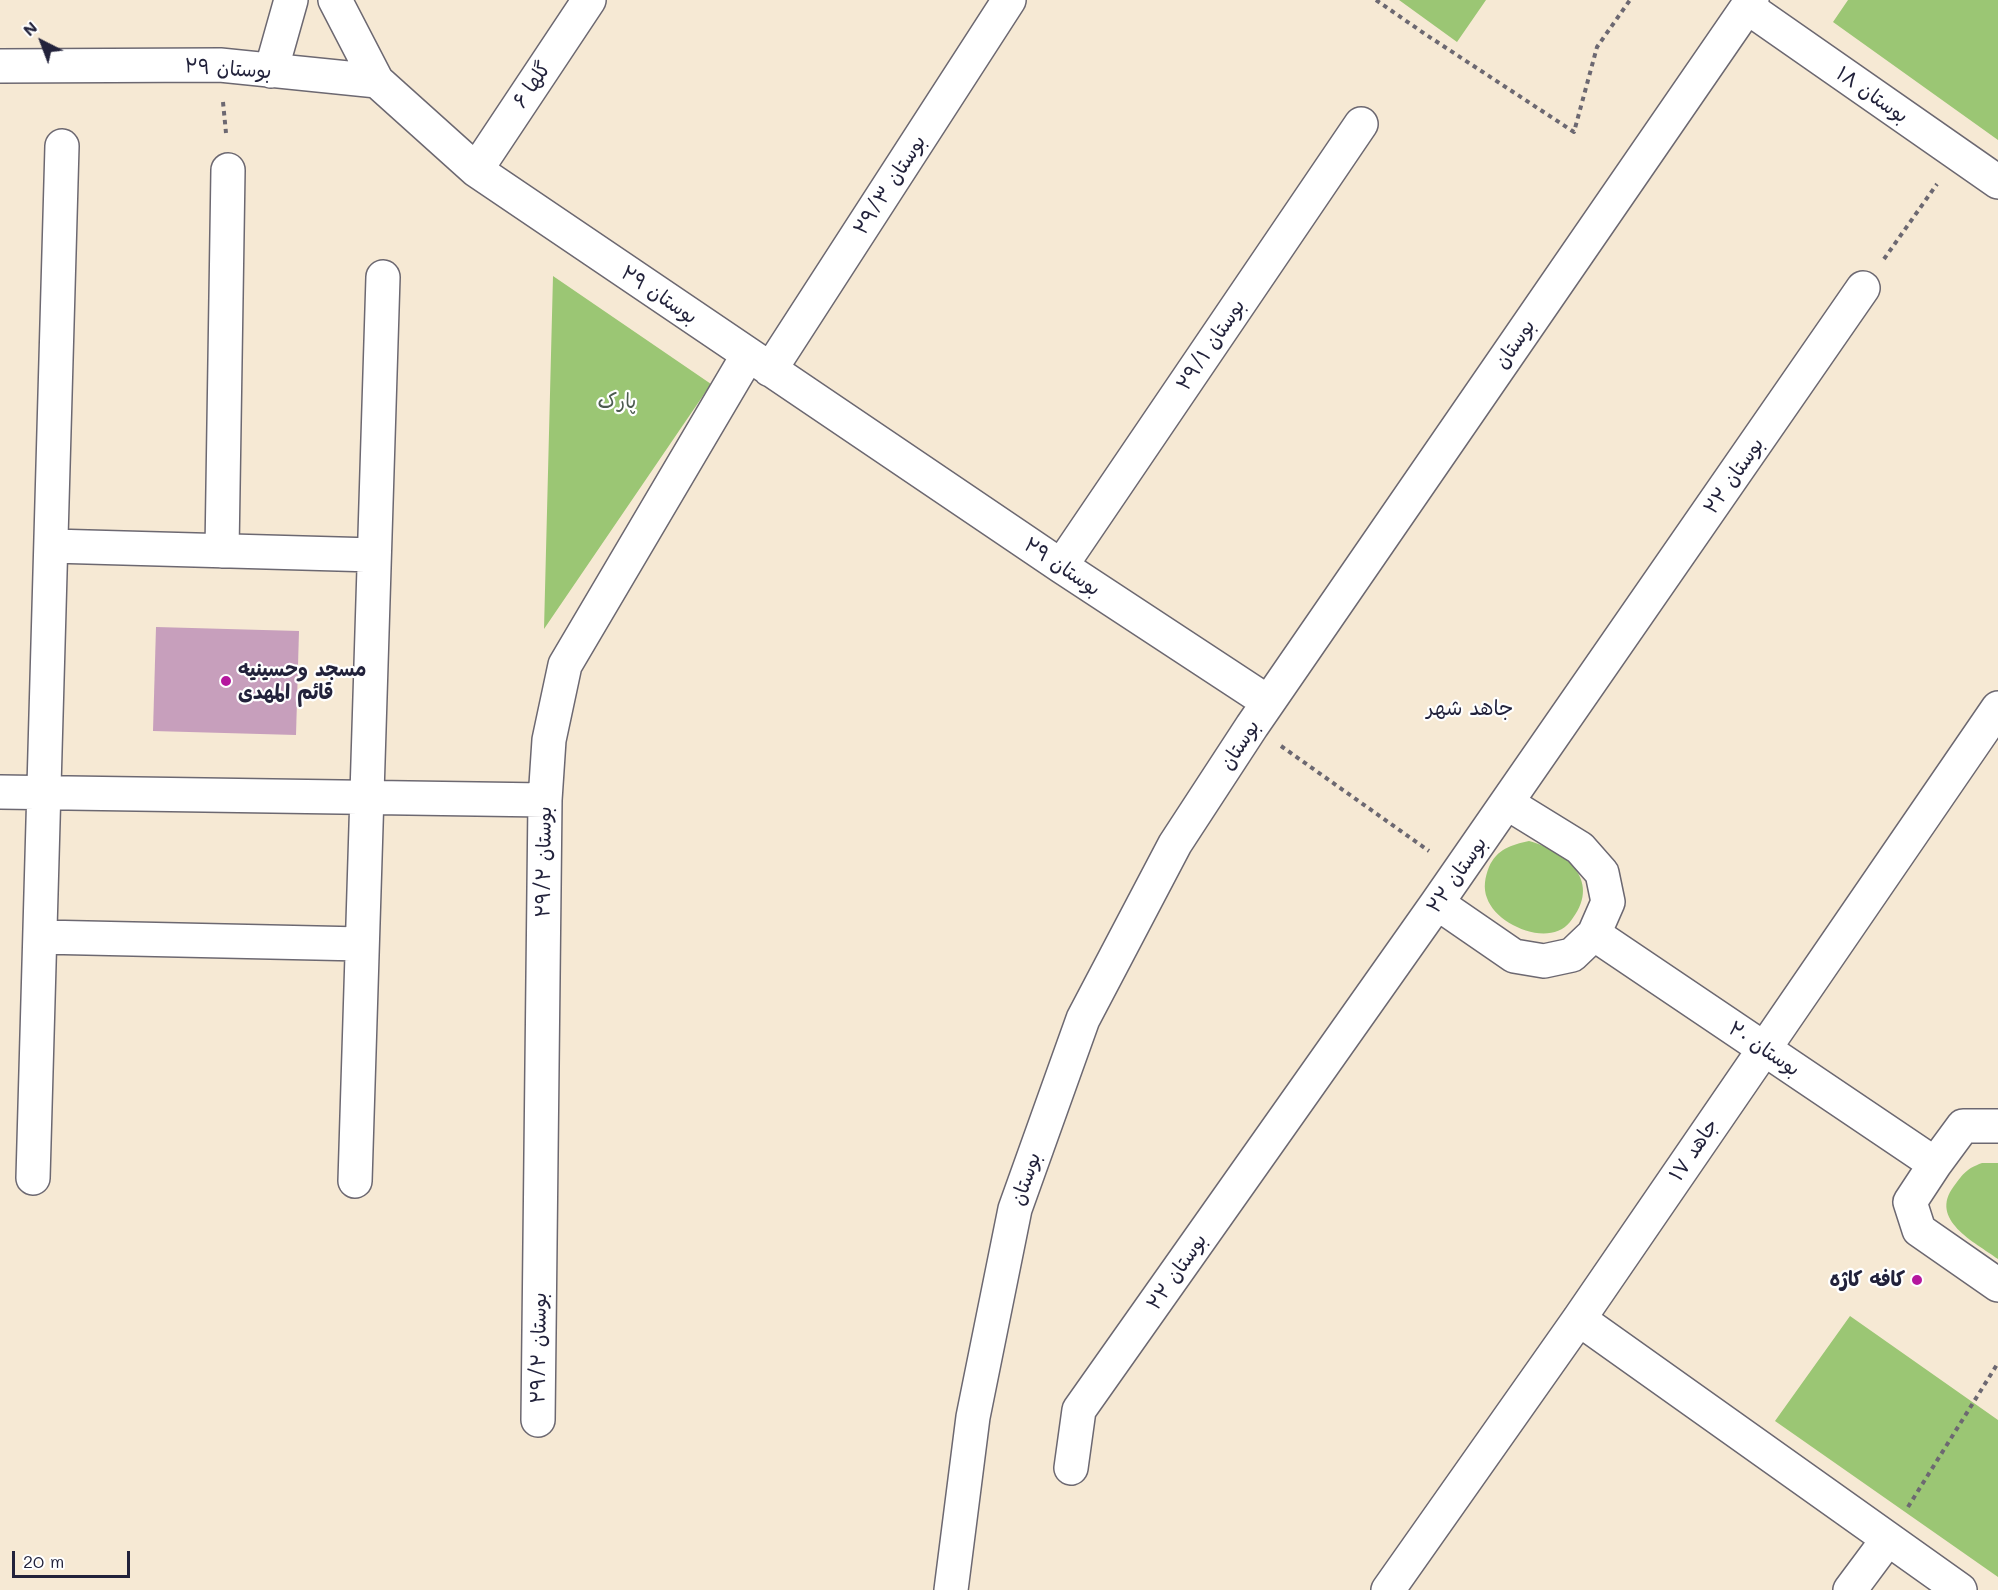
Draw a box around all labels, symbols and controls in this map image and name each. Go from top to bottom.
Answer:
north arrow [12,12,72,72]
text: N [18,16,41,40]
street label: بوستان ۲۹ [184,54,272,84]
street label: گلها ۶ [508,57,556,113]
street label: بوستان ۱۸ [1831,62,1913,128]
street label: بوستان ۲۹/۳ [849,131,931,239]
street label: بوستان ۲۹ [616,261,702,329]
street label: بوستان ۲۹/۱ [1172,295,1250,395]
street label: بوستان [1490,315,1540,373]
park label: پارک [598,390,636,414]
street label: بوستان ۲۲ [1699,433,1769,519]
street label: بوستان ۲۹ [1019,533,1105,601]
place label: مسجد وحسینیه قائم المهدی [238,658,366,705]
marker: مسجد وحسینیه قائم المهدی [219,674,233,688]
district label: جاهد شهر [1427,696,1513,722]
street label: بوستان [1215,716,1265,774]
street label: بوستان ۲۹/۲ [531,806,557,918]
street label: بوستان ۲۲ [1422,832,1492,918]
street label: بوستان ۲۰ [1724,1016,1804,1082]
street label: جاهد ۱۷ [1665,1114,1723,1186]
street label: بوستان [1006,1149,1046,1209]
street label: بوستان ۲۲ [1142,1229,1212,1315]
place label: کافه کاژه [1830,1268,1905,1292]
marker: کافه کاژه [1910,1273,1924,1287]
street label: بوستان ۲۹/۲ [526,1292,552,1404]
scale bar [15,1539,134,1577]
text: 20 m [23,1549,64,1573]

